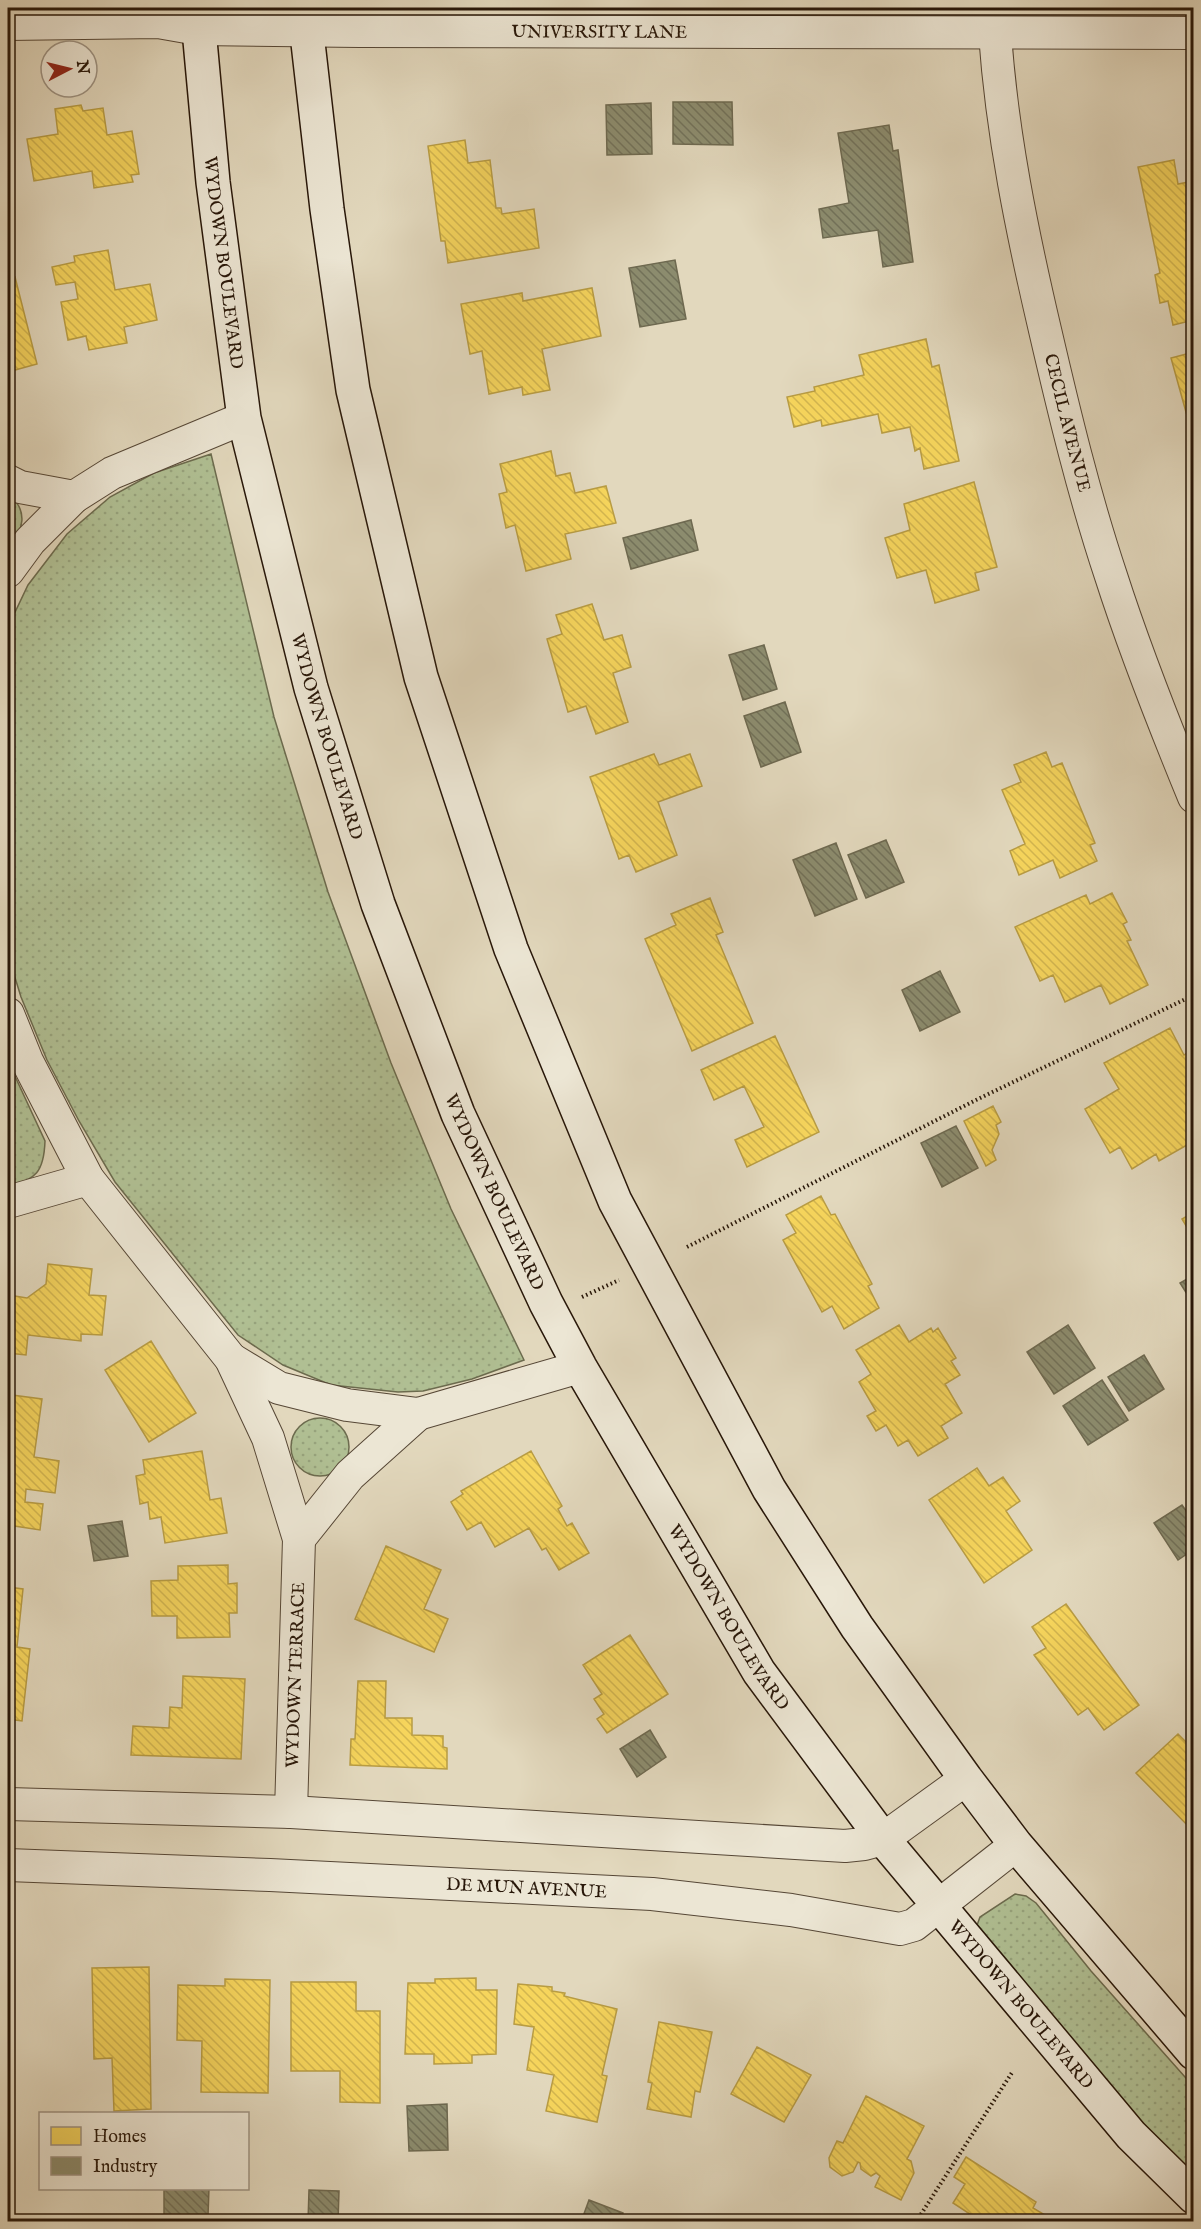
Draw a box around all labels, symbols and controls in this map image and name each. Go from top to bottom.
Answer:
street label: UNIVERSITY LANE [511,21,687,45]
north arrow [39,39,99,99]
text: N [71,58,93,76]
street label: WYDOWN BOULEVARD [198,155,247,370]
street label: CECIL AVENUE [1038,352,1095,495]
street label: WYDOWN BOULEVARD [285,631,367,843]
street label: WYDOWN BOULEVARD [438,1091,549,1295]
street label: WYDOWN BOULEVARD [662,1521,794,1716]
street label: WYDOWN TERRACE [282,1582,311,1768]
street label: DE MUN AVENUE [445,1874,607,1905]
street label: WYDOWN BOULEVARD [943,1916,1098,2095]
legend [39,2112,249,2190]
text: Homes [93,2126,146,2149]
text: Industry [93,2156,157,2179]

